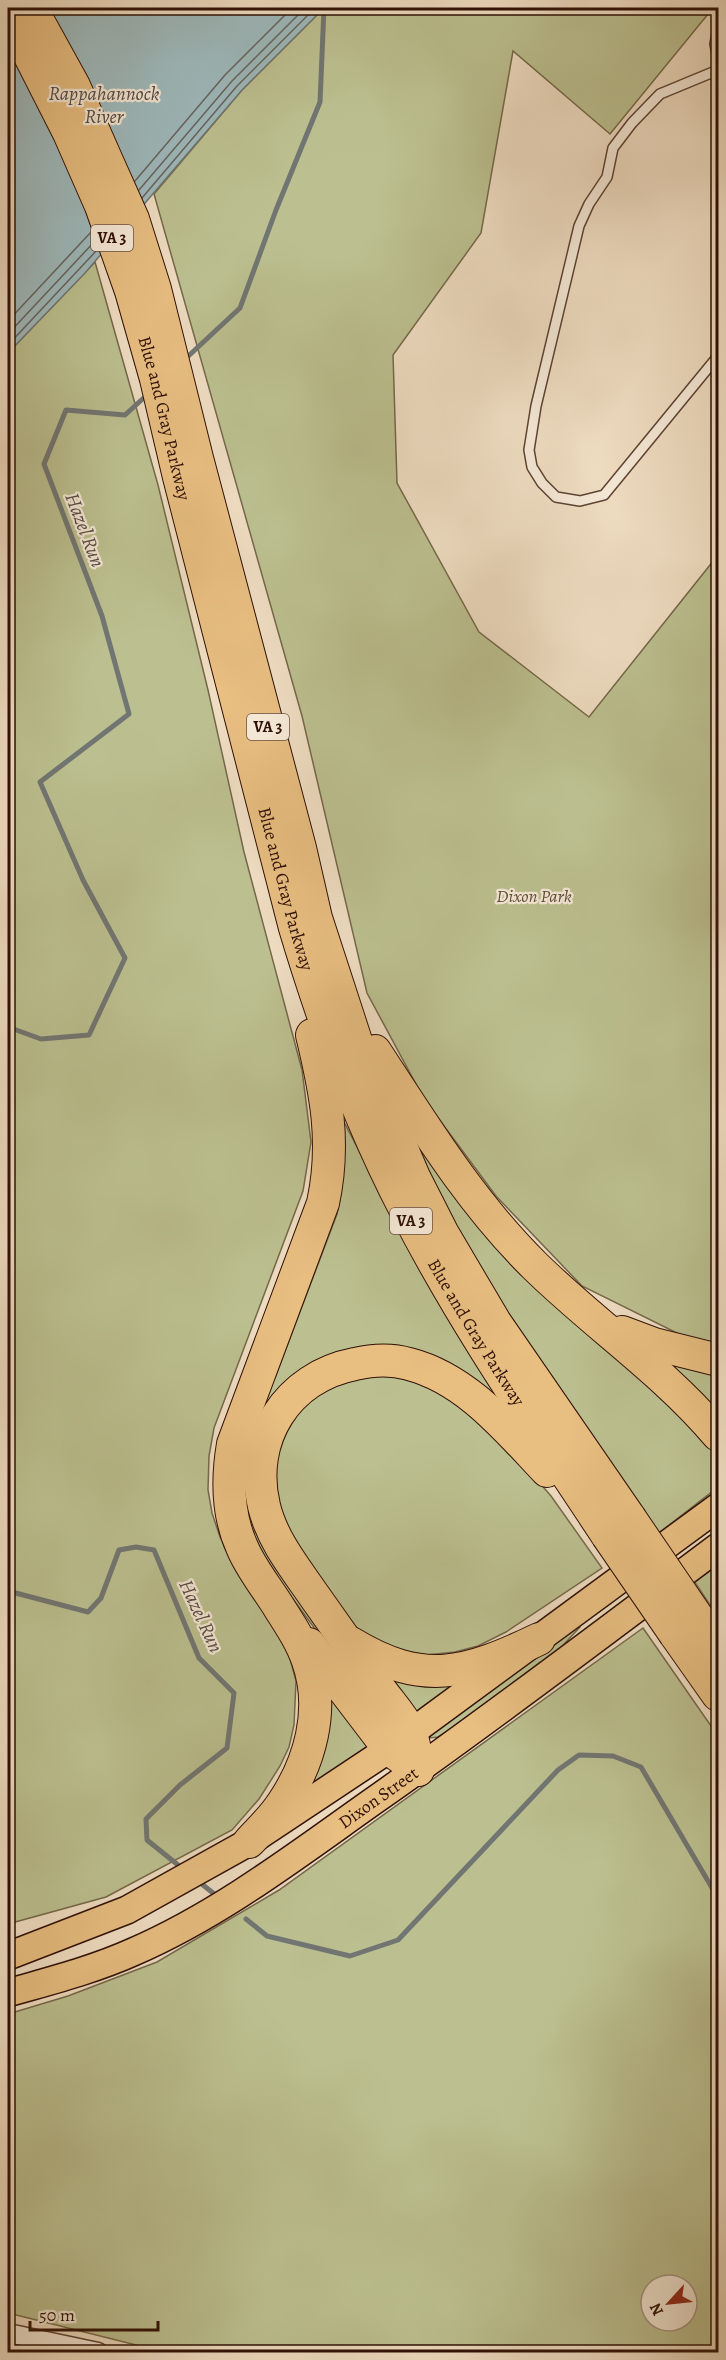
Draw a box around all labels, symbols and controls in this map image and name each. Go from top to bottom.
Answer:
water label: Rappahannock River [49,80,160,130]
road number: VA 3 [91,225,133,251]
street label: Blue and Gray Parkway [132,333,197,504]
water label: Hazel Run [58,489,112,571]
road number: VA 3 [247,714,289,740]
street label: Blue and Gray Parkway [252,804,320,974]
park label: Dixon Park [496,884,572,908]
road number: VA 3 [390,1208,432,1234]
street label: Blue and Gray Parkway [422,1255,531,1411]
water label: Hazel Run [172,1575,230,1657]
street label: Dixon Street [334,1761,423,1834]
north arrow [639,2273,699,2333]
scale bar [30,2294,158,2332]
text: N [644,2299,669,2320]
text: 50 m [39,2303,75,2327]

